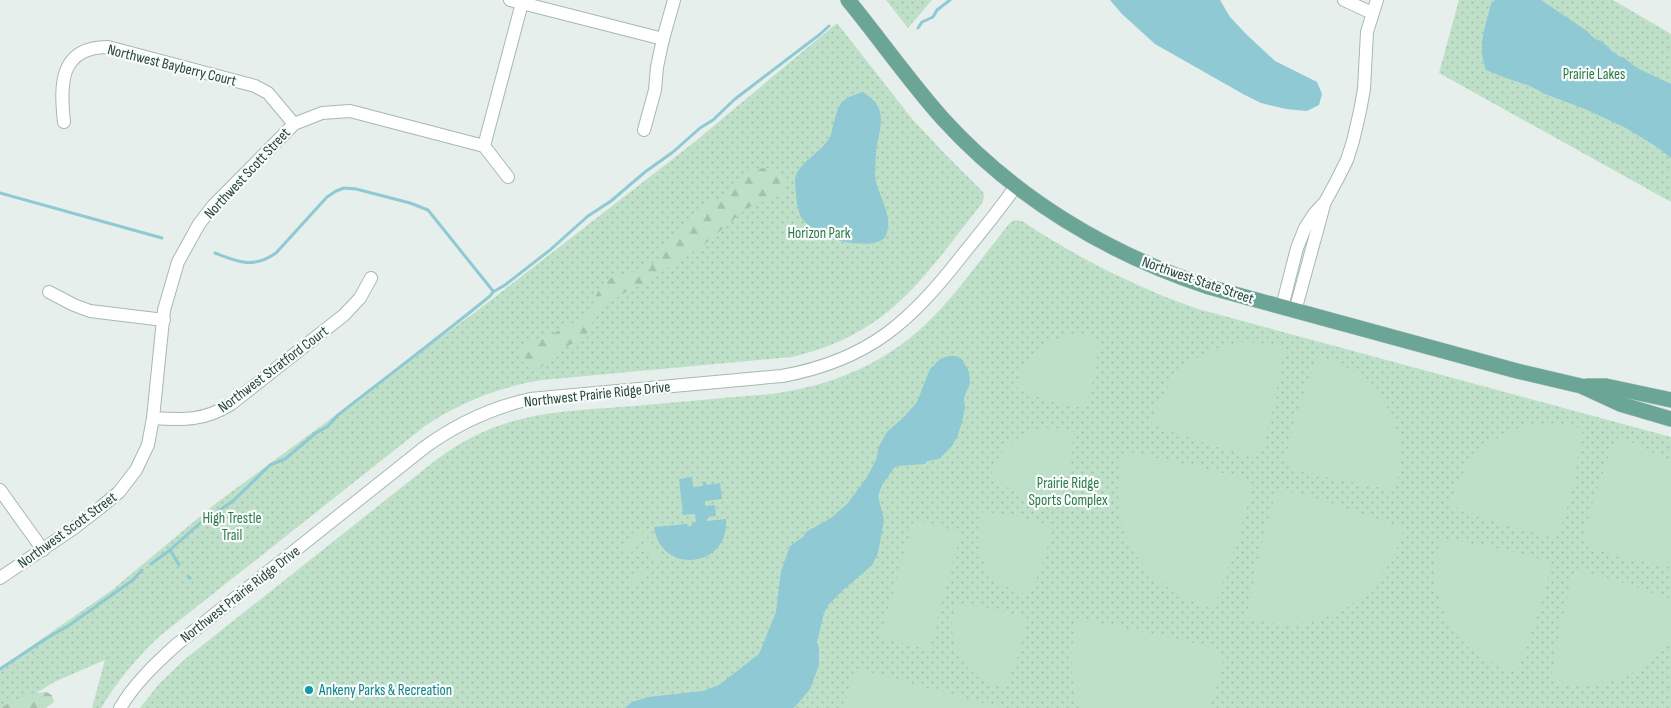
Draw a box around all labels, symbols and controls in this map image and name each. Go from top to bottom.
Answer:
street label: Northwest Bayberry Court [105,40,239,91]
park label: Prairie Lakes [1563,65,1625,84]
street label: Northwest Scott Street [200,123,295,223]
park label: Horizon Park [787,224,851,243]
street label: Northwest State Street [1139,252,1257,309]
street label: Northwest Stratford Court [214,321,333,417]
street label: Northwest Prairie Ridge Drive [523,377,671,412]
park label: Prairie Ridge Sports Complex [1028,474,1108,510]
street label: Northwest Scott Street [14,488,121,573]
park label: High Trestle Trail [202,509,262,545]
street label: Northwest Prairie Ridge Drive [177,542,304,647]
place label: Ankeny Parks & Recreation [318,681,452,700]
marker: Ankeny Parks & Recreation [303,684,315,696]

